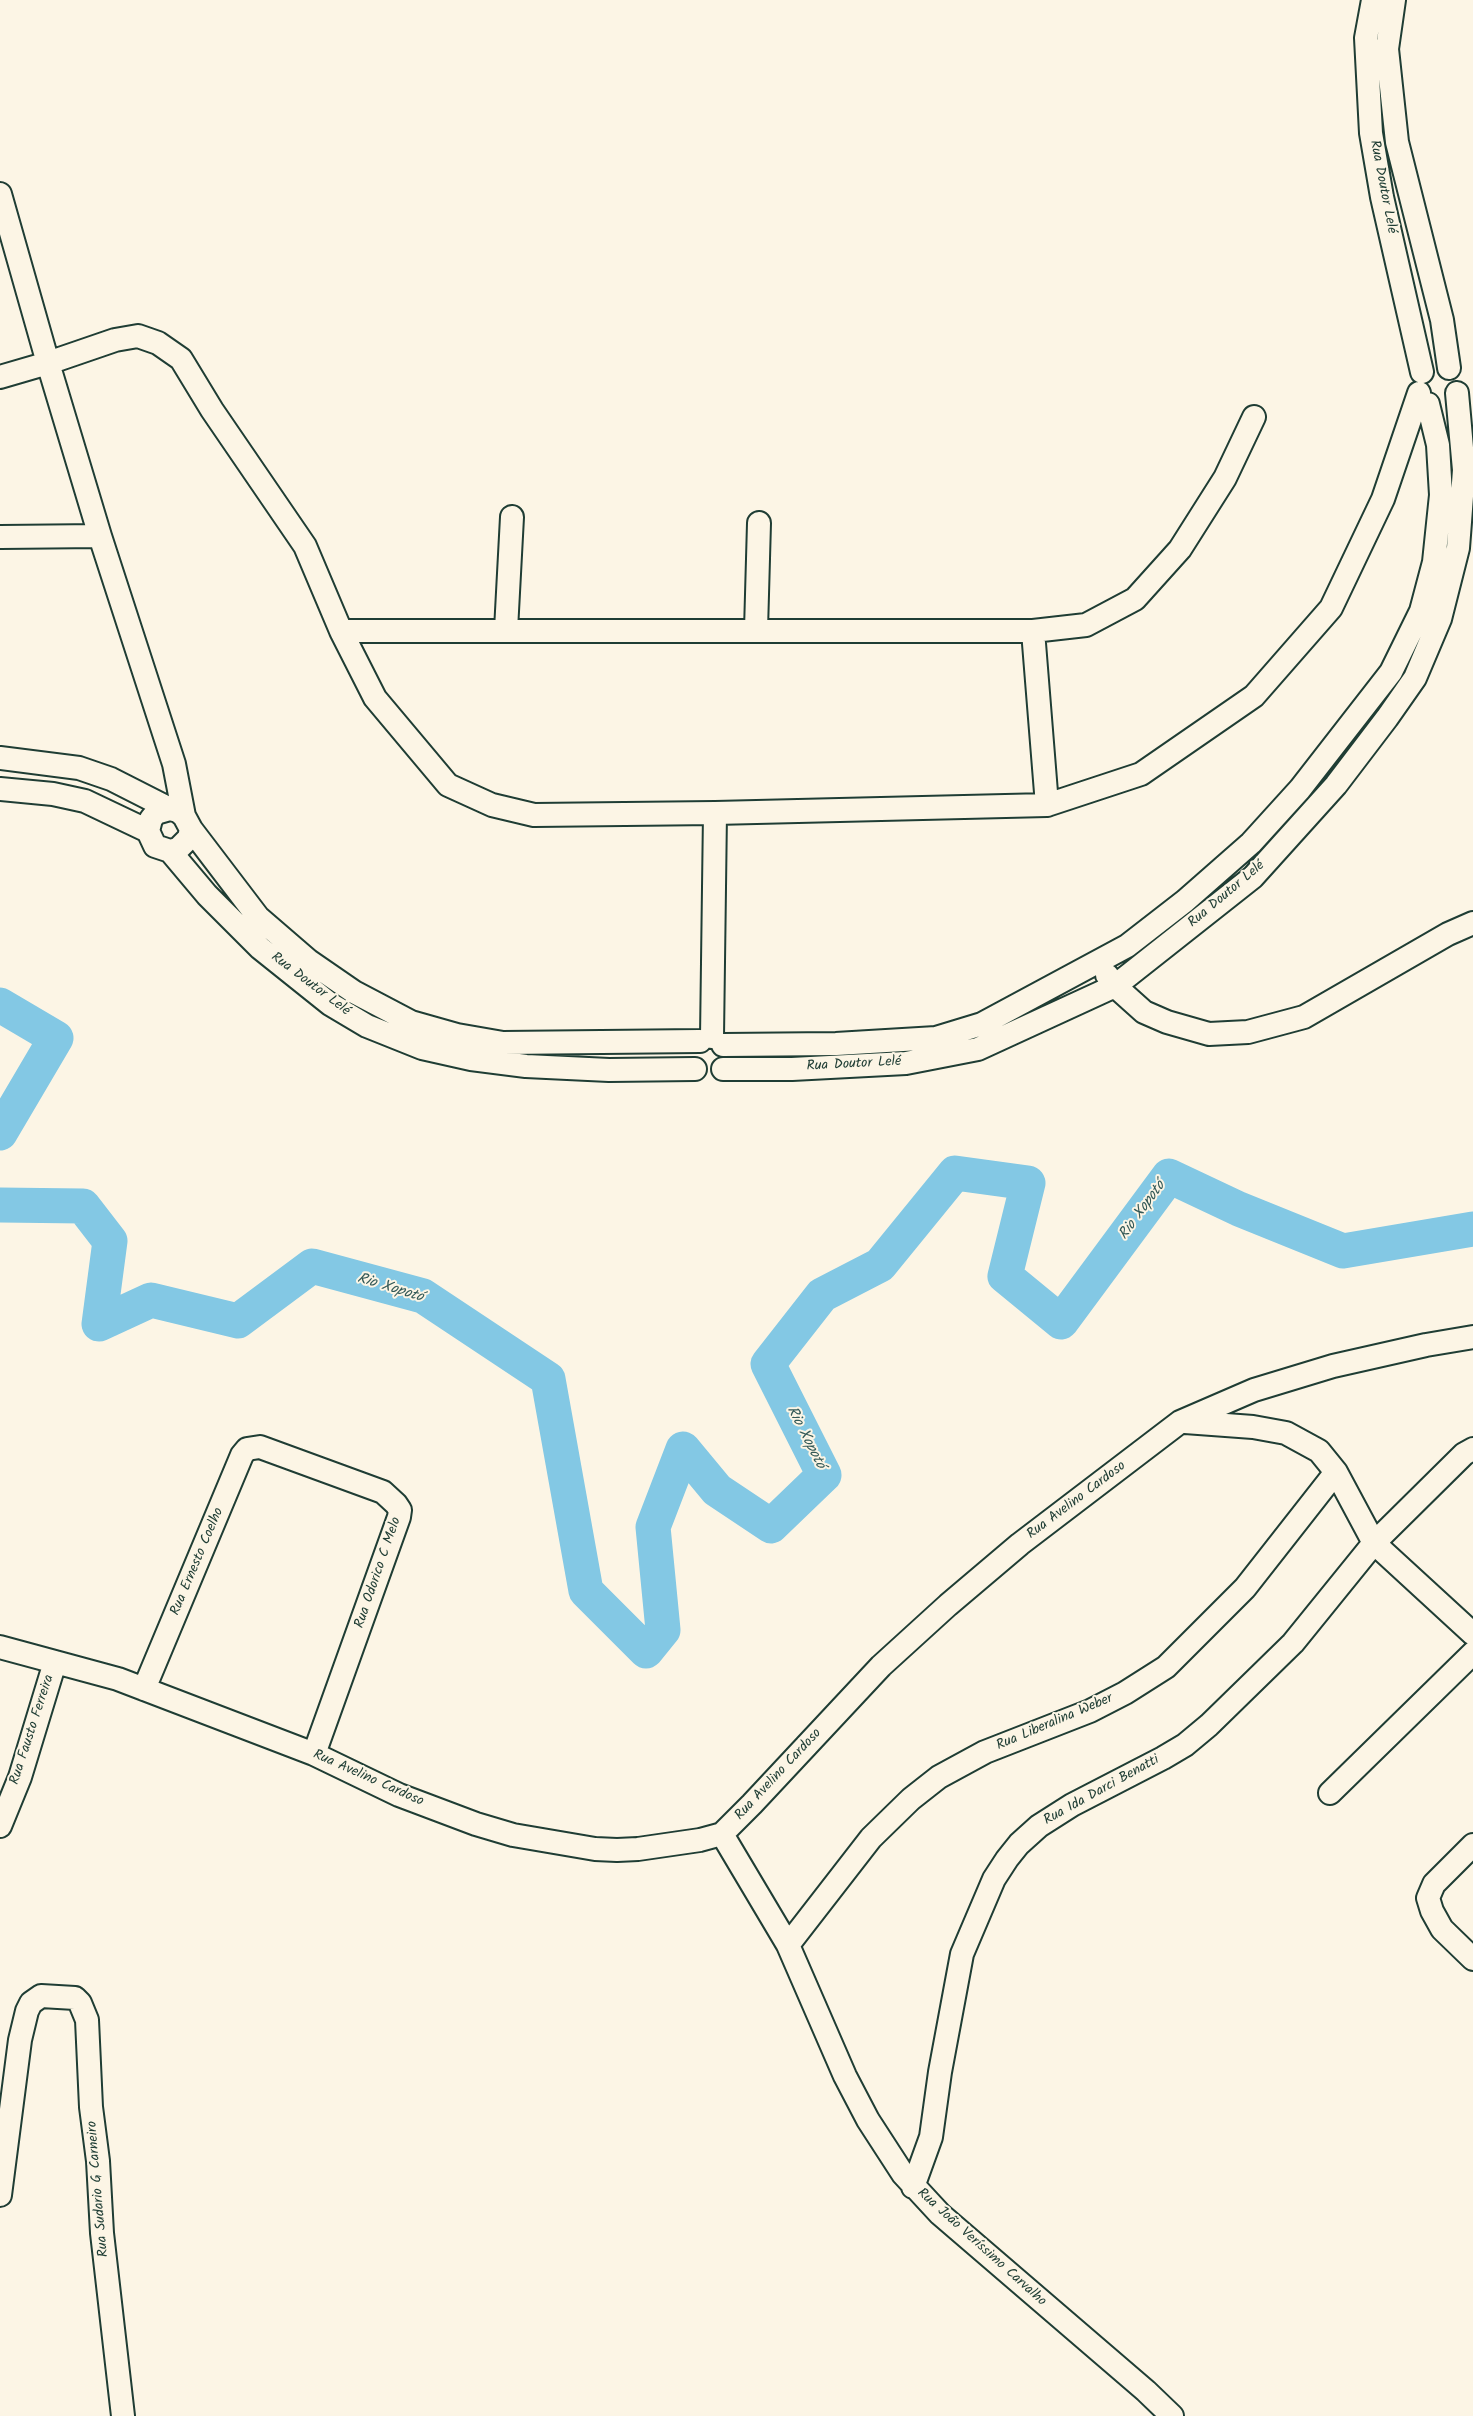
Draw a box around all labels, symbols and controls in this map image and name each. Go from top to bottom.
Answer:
street label: Rua Doutor Lelé [1365,139,1399,235]
street label: Rua Doutor Lelé [1185,858,1269,932]
street label: Rua Doutor Lelé [267,950,353,1020]
street label: Rua Doutor Lelé [806,1054,902,1076]
water label: Rio Xopotó [1116,1178,1170,1244]
water label: Rio Xopotó [355,1270,425,1308]
water label: Rio Xopotó [782,1404,828,1472]
street label: Rua Avelino Cardoso [1024,1458,1130,1544]
street label: Rua Ernesto Coelho [168,1506,228,1618]
street label: Rua Odorico C Melo [352,1515,406,1631]
street label: Rua Fausto Ferreira [7,1673,59,1787]
street label: Rua Liberalina Weber [994,1691,1116,1755]
street label: Rua Avelino Cardoso [732,1726,826,1824]
street label: Rua Avelino Cardoso [310,1747,426,1811]
street label: Rua Ida Darci Benatti [1041,1752,1163,1830]
street label: Rua Sudario G Carneiro [85,2120,113,2258]
street label: Rua João Veríssimo Carvalho [913,2186,1049,2310]

